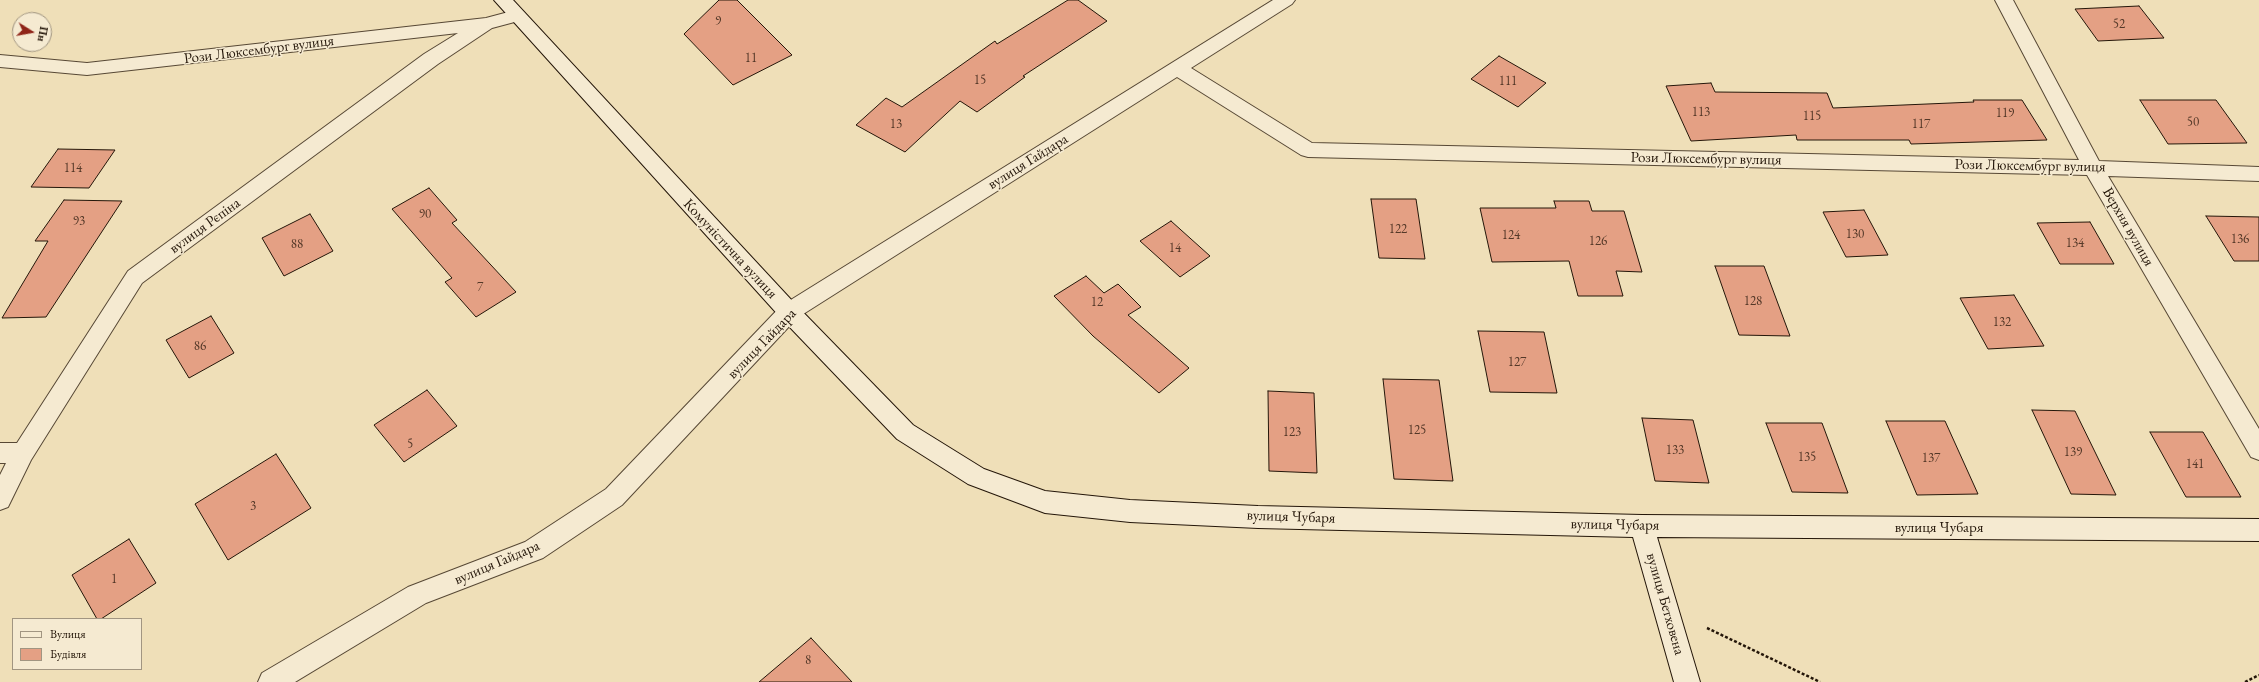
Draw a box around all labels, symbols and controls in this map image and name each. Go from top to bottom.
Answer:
north arrow [12,12,52,52]
house number: 9 [715,13,721,29]
house number: 52 [2113,16,2125,32]
text: Пн [34,25,51,43]
street label: Рози Люксембург вулиця [183,32,335,68]
house number: 11 [745,50,757,66]
house number: 15 [974,72,986,88]
house number: 111 [1499,73,1517,89]
house number: 113 [1692,104,1710,120]
house number: 119 [1996,105,2014,121]
house number: 115 [1803,108,1821,124]
house number: 50 [2187,114,2199,130]
house number: 13 [890,116,902,132]
house number: 117 [1912,116,1930,132]
street label: вулиця Гайдара [985,130,1071,194]
street label: Рози Люксембург вулиця [1630,149,1782,169]
street label: Рози Люксембург вулиця [1954,156,2106,176]
house number: 114 [64,160,82,176]
street label: Верхня вулиця [2098,184,2158,270]
street label: вулиця Рєпіна [166,194,244,258]
street label: Комуністична вулиця [679,195,781,303]
house number: 90 [419,206,431,222]
house number: 93 [73,213,85,229]
house number: 122 [1389,221,1407,237]
house number: 130 [1846,226,1864,242]
house number: 124 [1502,227,1520,243]
house number: 136 [2231,231,2249,247]
house number: 126 [1589,233,1607,249]
house number: 134 [2066,235,2084,251]
house number: 88 [291,236,303,252]
house number: 14 [1169,240,1181,256]
house number: 7 [477,279,483,295]
house number: 128 [1744,293,1762,309]
house number: 12 [1091,294,1103,310]
street label: вулиця Гайдара [724,305,800,383]
house number: 132 [1993,314,2011,330]
house number: 86 [194,338,206,354]
house number: 127 [1508,354,1526,370]
house number: 125 [1408,422,1426,438]
house number: 123 [1283,424,1301,440]
house number: 5 [407,436,413,452]
house number: 133 [1666,442,1684,458]
house number: 139 [2064,444,2082,460]
house number: 135 [1798,449,1816,465]
house number: 137 [1922,450,1940,466]
house number: 141 [2186,456,2204,472]
house number: 3 [250,498,256,514]
street label: вулиця Чубаря [1246,506,1336,528]
street label: вулиця Чубаря [1571,515,1659,535]
street label: вулиця Чубаря [1895,519,1983,537]
street label: вулиця Гайдара [452,537,542,589]
street label: вулиця Бетховена [1642,551,1688,657]
house number: 1 [111,571,117,587]
legend [12,618,142,670]
text: Вулиця [50,626,86,642]
text: Будівля [50,646,86,662]
house number: 8 [805,652,811,668]

